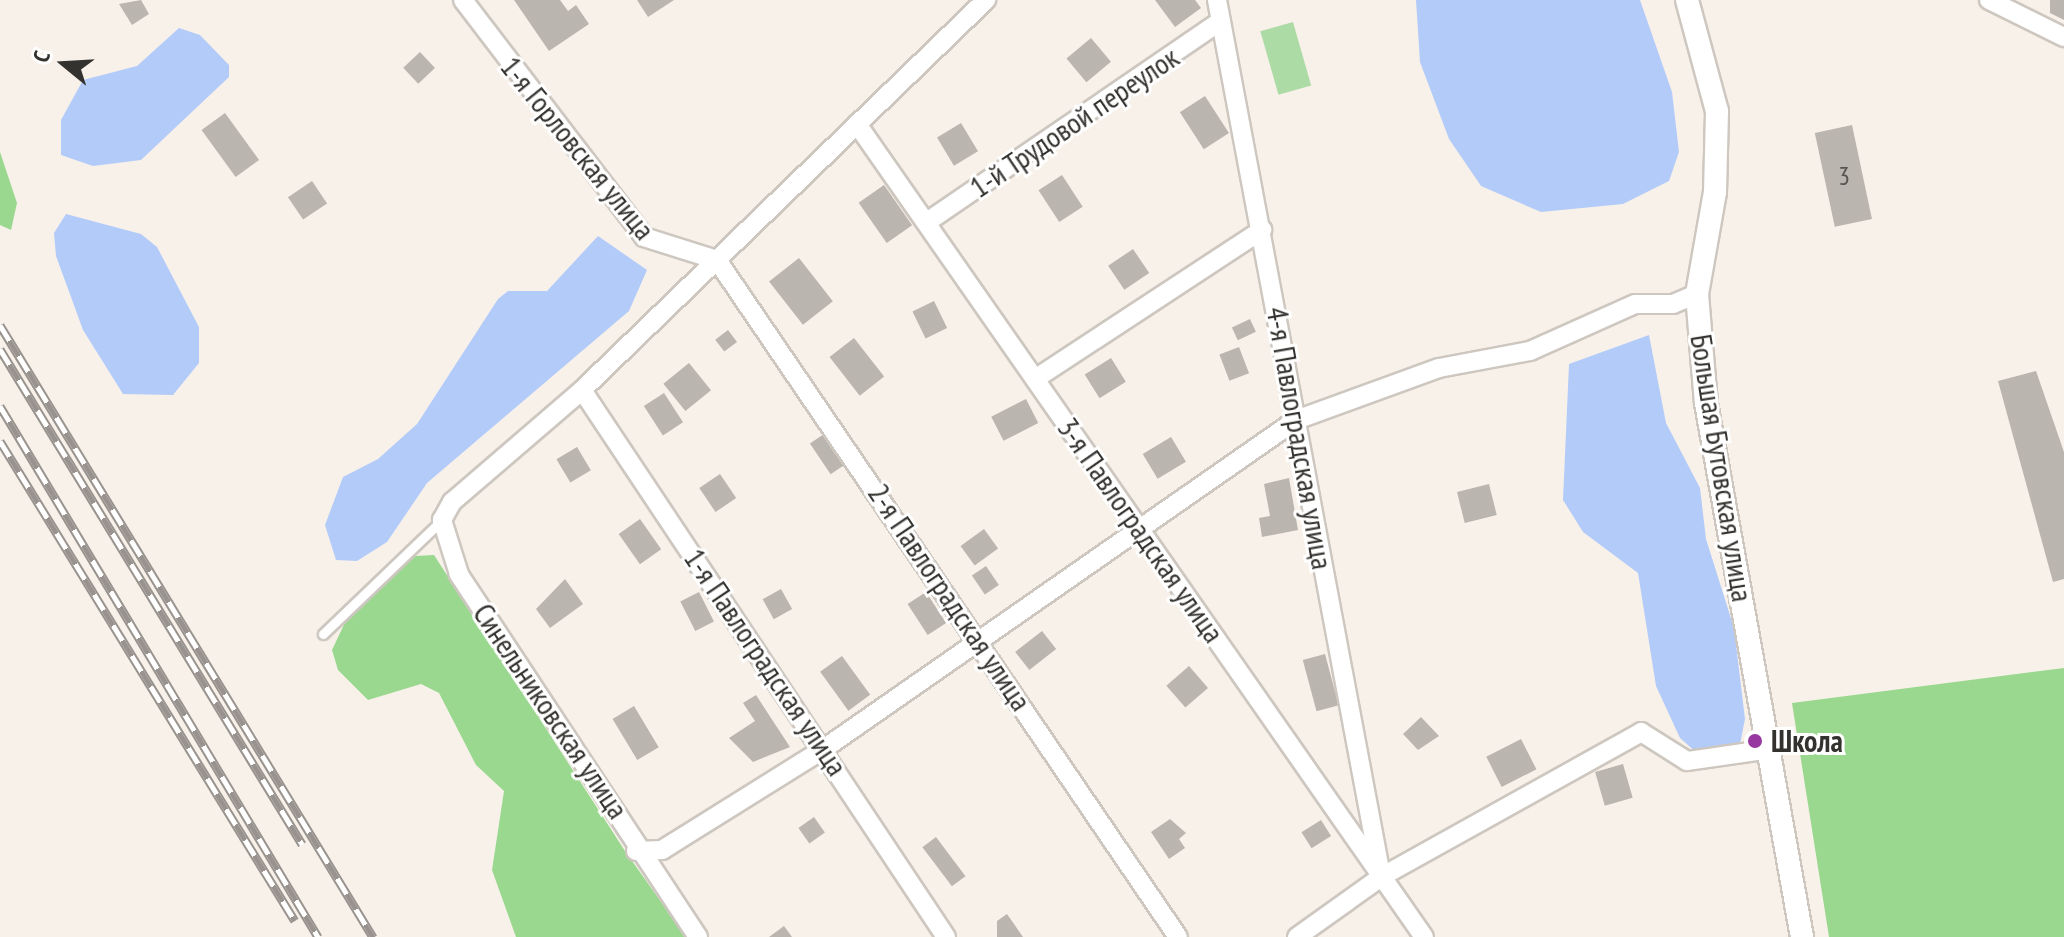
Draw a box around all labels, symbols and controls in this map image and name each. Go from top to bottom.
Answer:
north arrow [24,24,104,104]
street label: 1-й Трудовой переулок [962,39,1186,205]
text: С [26,47,56,66]
street label: 1-я Горловская улица [493,49,663,247]
house number: 3 [1838,160,1850,192]
street label: 4-я Павлоградская улица [1259,304,1341,572]
street label: Большая Бутовская улица [1683,332,1761,604]
street label: 3-я Павлоградская улица [1050,411,1232,649]
street label: 2-я Павлоградская улица [861,477,1039,717]
street label: 1-я Павлоградская улица [677,542,855,782]
street label: Синельниковская улица [466,597,636,825]
place label: Школа [1771,723,1843,759]
marker: Школа [1746,732,1764,750]

